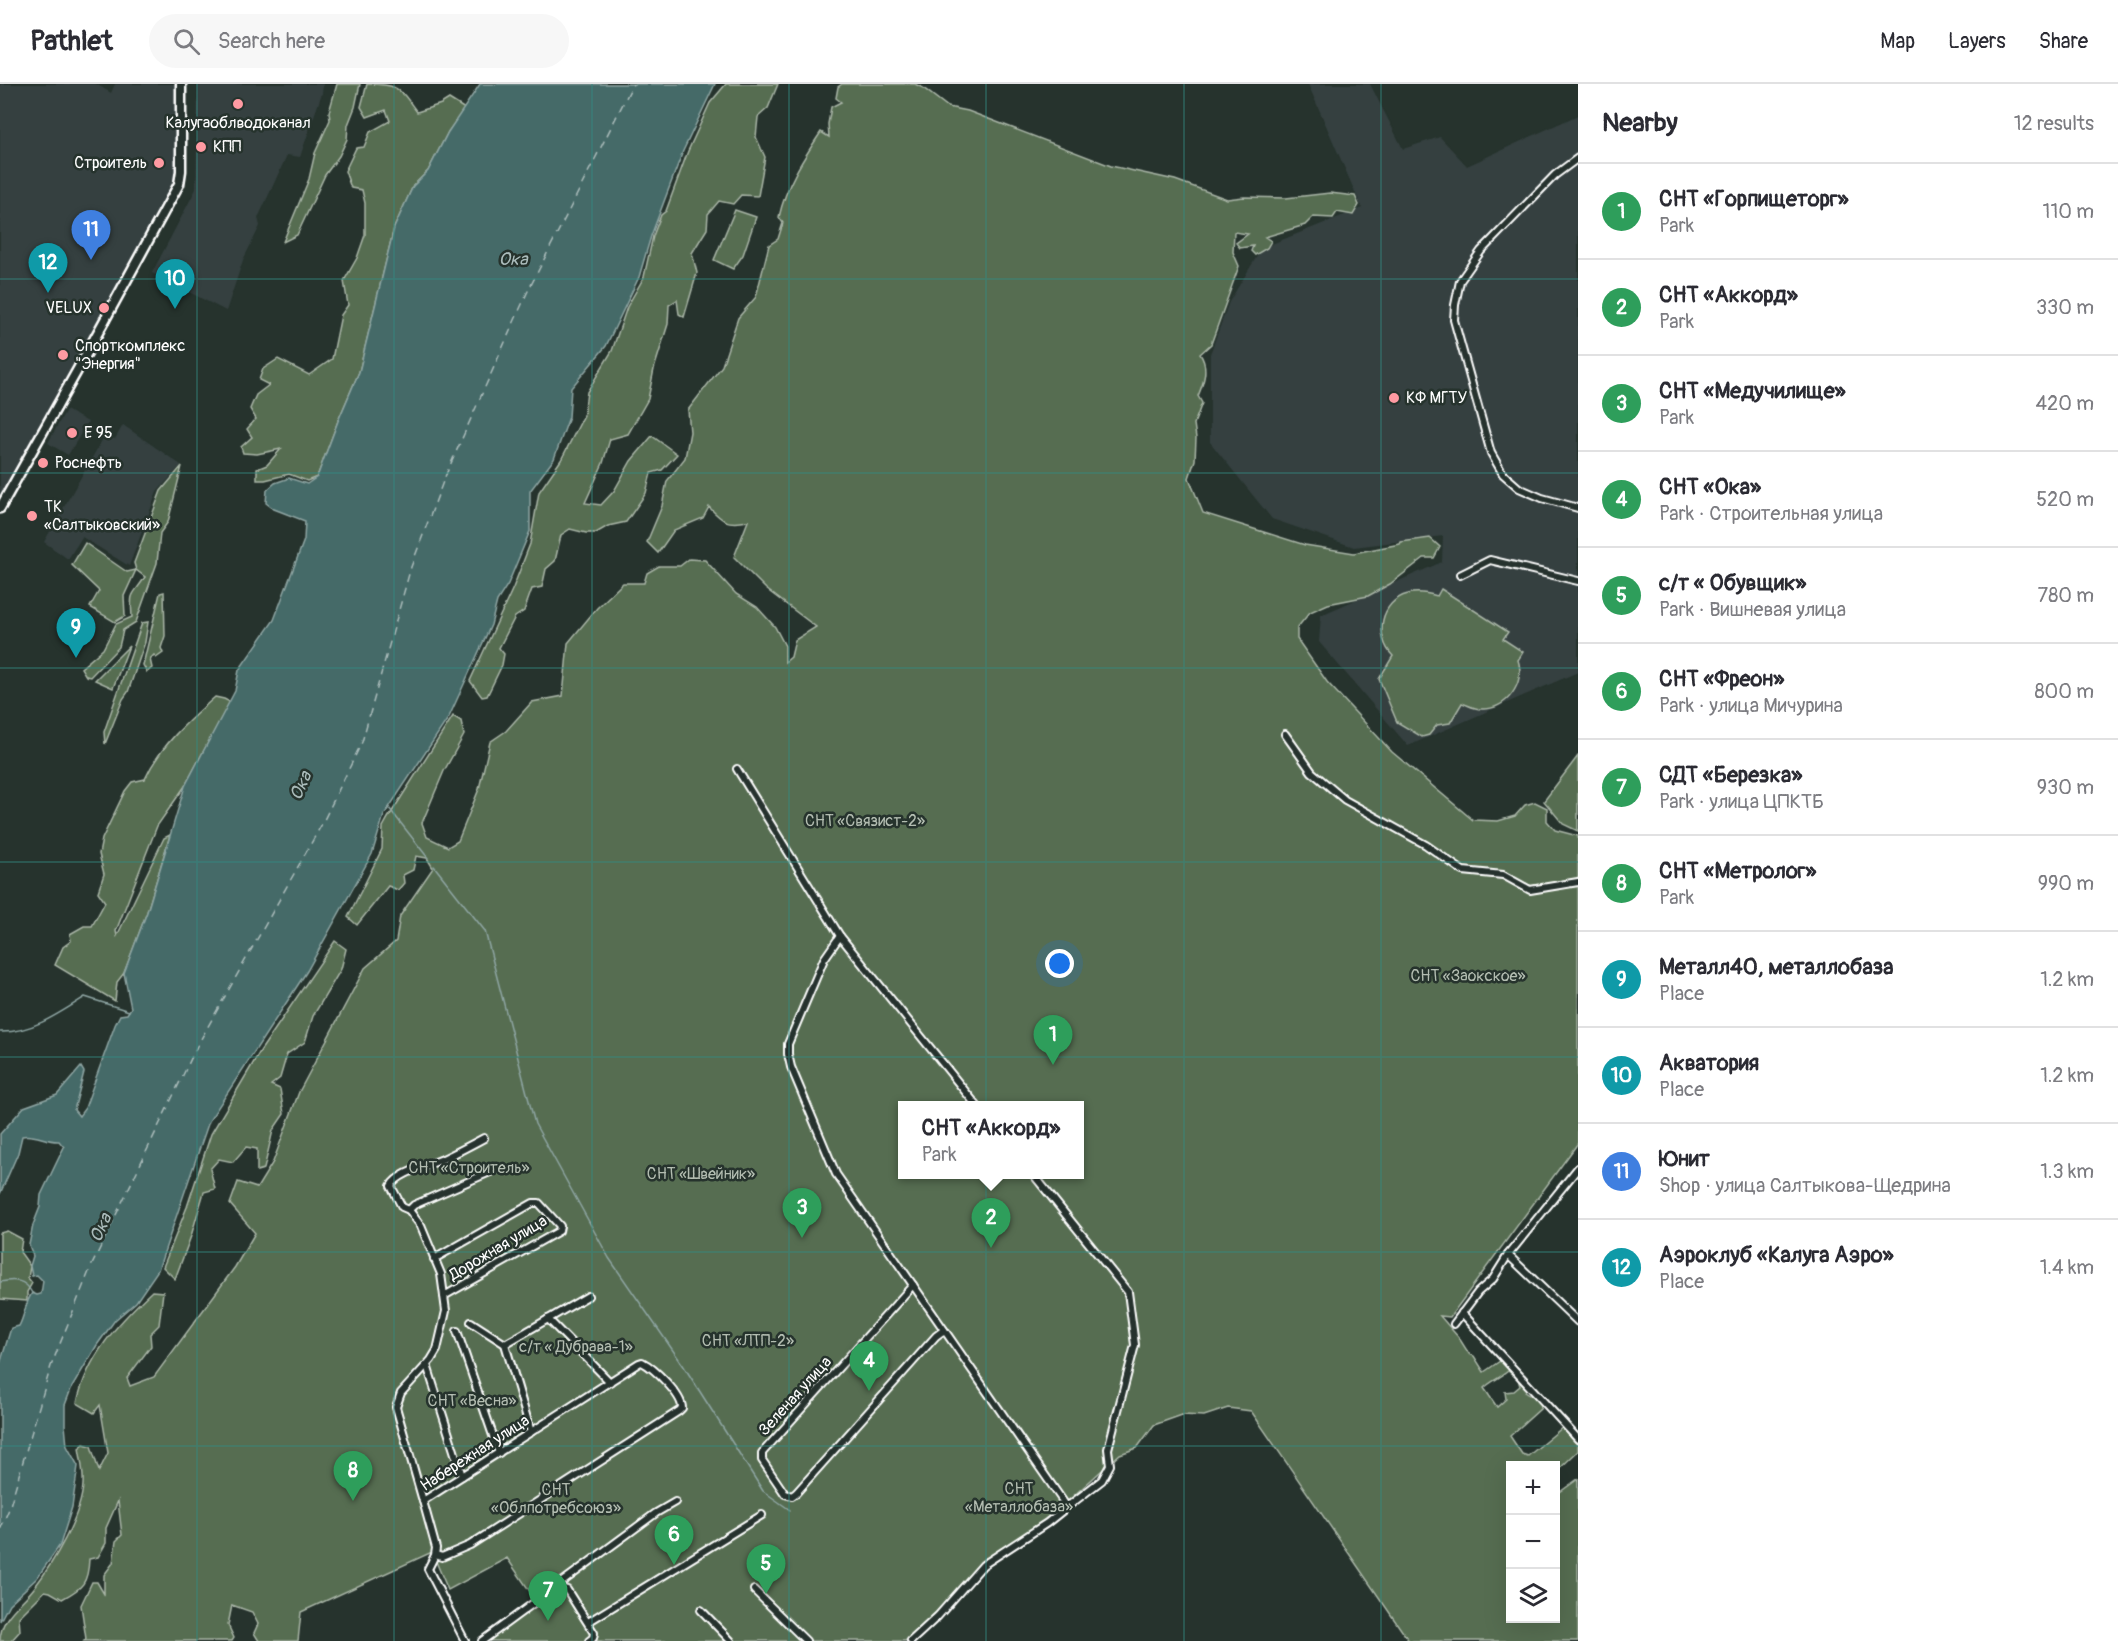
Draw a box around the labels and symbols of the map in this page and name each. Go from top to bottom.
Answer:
marker: Калугаоблводоканал [231,97,245,111]
place label: Калугаоблводоканал [165,113,311,133]
place label: КПП [213,137,242,157]
marker: КПП [194,140,208,154]
place label: Строитель [74,153,147,173]
marker: Строитель [152,156,166,170]
pin: 11 [72,210,110,260]
pin: 12 [28,244,68,293]
water label: Ока [498,248,529,271]
pin: 10 [156,260,195,309]
place label: VELUX [45,298,92,318]
marker: VELUX [97,301,111,315]
place label: Спорткомплекс "Энергия" [75,336,185,374]
marker: Спорткомплекс "Энергия" [56,348,70,362]
place label: КФ МГТУ [1406,388,1467,408]
marker: КФ МГТУ [1387,391,1401,405]
place label: Е 95 [84,423,113,443]
marker: Е 95 [65,426,79,440]
place label: Роснефть [55,453,122,473]
marker: Роснефть [36,456,50,470]
place label: ТК «Салтыковский» [44,497,160,535]
marker: ТК «Салтыковский» [25,509,39,523]
pin: 9 [56,608,96,658]
water label: Ока [285,767,318,804]
park label: СНТ «Связист-2» [805,811,925,831]
your location [1045,949,1074,978]
park label: СНТ «Заокское» [1410,966,1526,986]
pin: 1 [1034,1016,1072,1065]
park label: СНТ «Строитель» [408,1158,530,1178]
park label: СНТ «Швейник» [647,1164,755,1184]
pin: 3 [782,1188,822,1238]
pin: 2 [972,1198,1010,1248]
water label: Ока [85,1209,118,1246]
street label: Дорожная улица [444,1211,551,1286]
park label: СНТ «ЛТП-2» [702,1331,794,1351]
park label: с/т « Дубрава-1» [519,1337,633,1357]
pin: 4 [850,1342,888,1391]
street label: Зеленая улица [754,1352,836,1440]
park label: СНТ «Весна» [428,1391,516,1411]
street label: Набережная улица [417,1410,533,1496]
pin: 8 [334,1452,372,1501]
park label: СНТ «Металлобаза» [965,1479,1073,1517]
park label: СНТ «Облпотребсоюз» [491,1480,621,1518]
pin: 6 [654,1516,694,1565]
pin: 5 [746,1544,786,1594]
pin: 7 [528,1572,568,1621]

